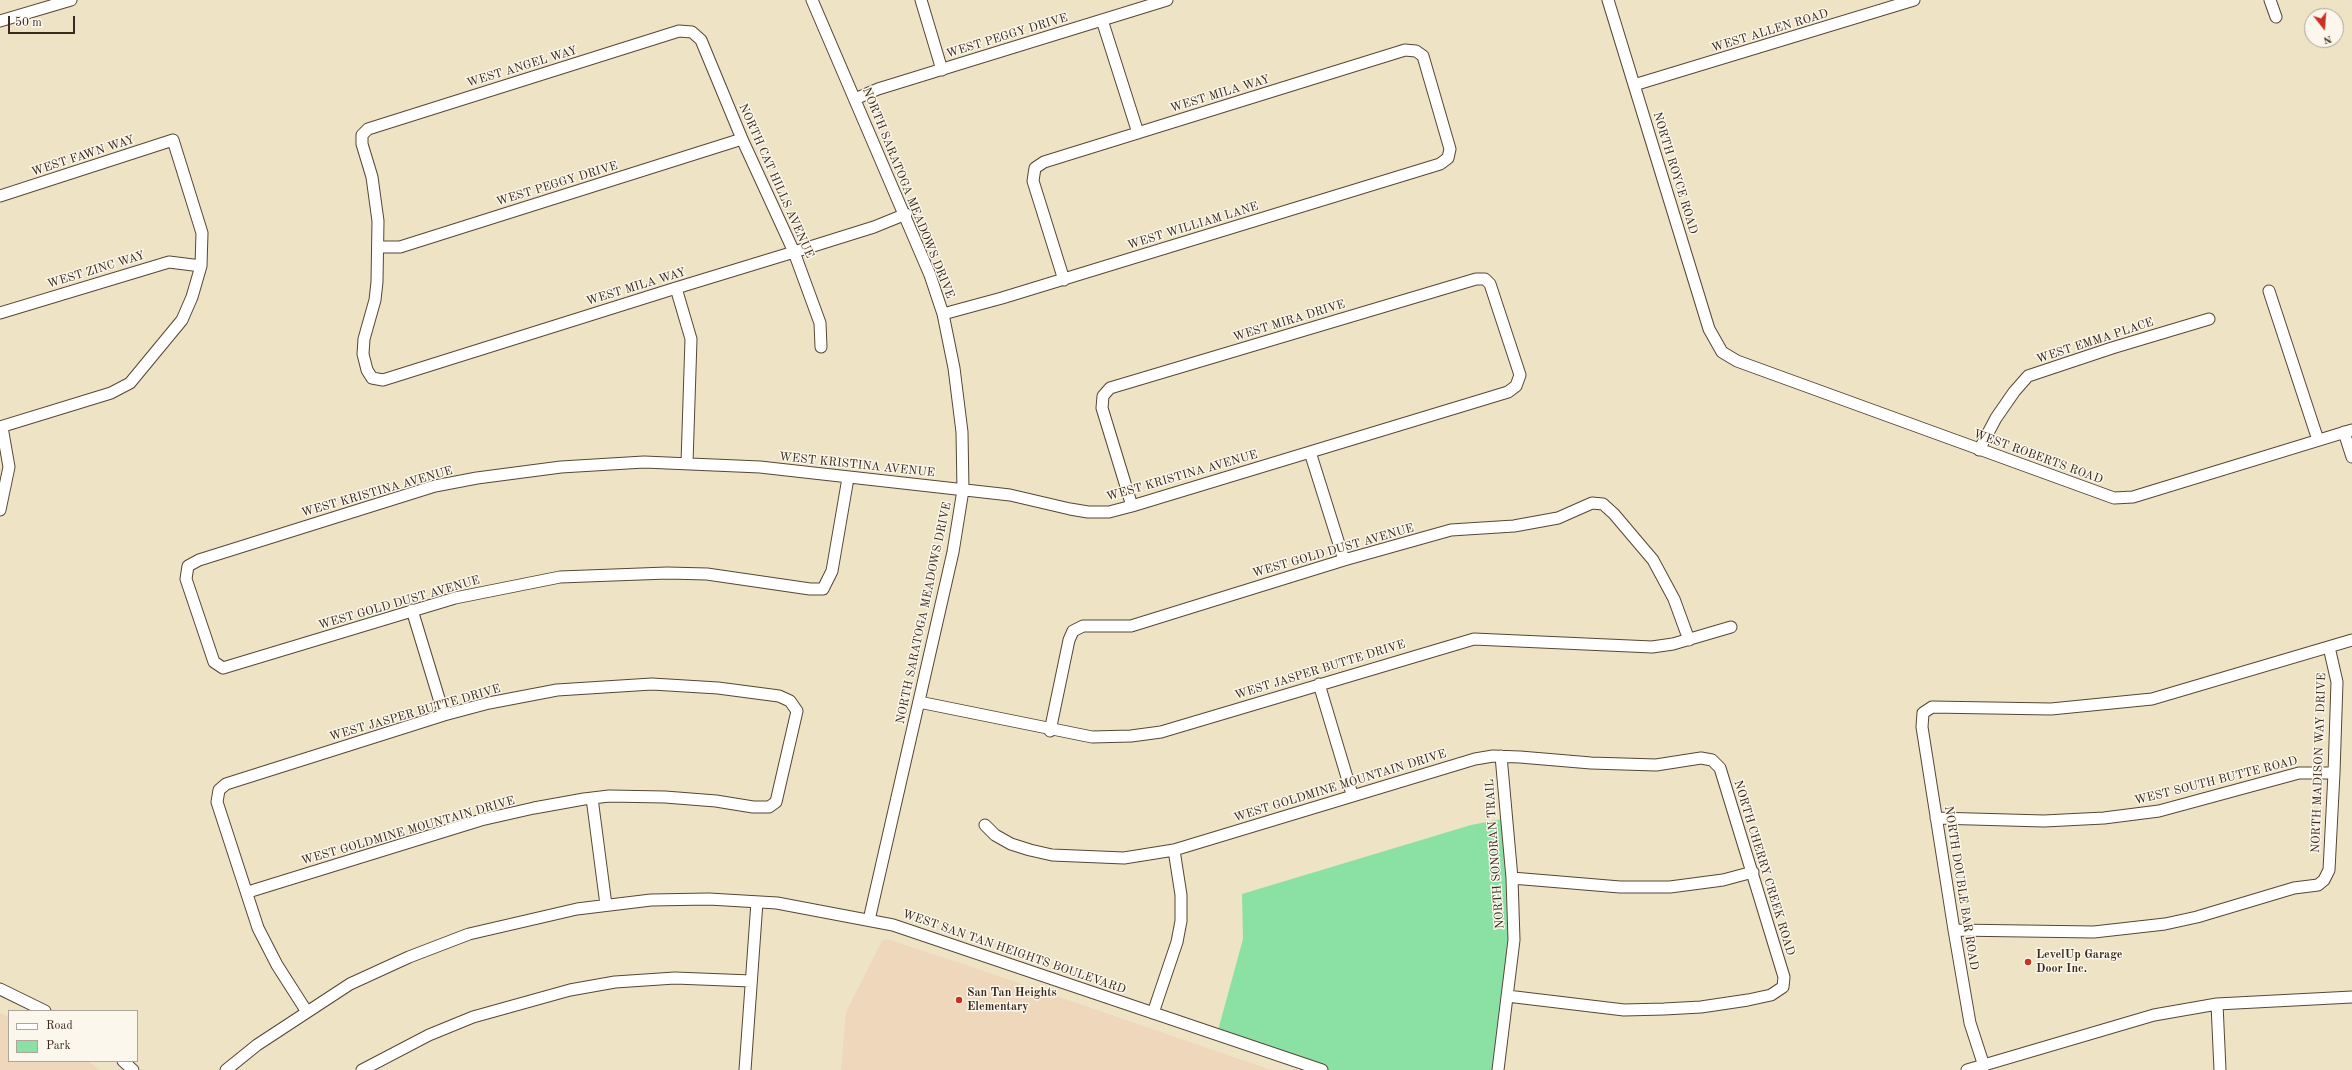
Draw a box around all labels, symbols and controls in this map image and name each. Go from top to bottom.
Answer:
street label: WEST ALLEN ROAD [1710,6,1830,56]
scale bar [10,8,77,34]
north arrow [2304,8,2344,48]
street label: WEST PEGGY DRIVE [944,11,1070,61]
text: 50 m [15,17,42,29]
text: N [2322,33,2333,45]
street label: WEST ANGEL WAY [465,43,579,91]
street label: WEST MILA WAY [1168,72,1272,116]
street label: NORTH SARATOGA MEADOWS DRIVE [859,85,957,301]
street label: NORTH CAT HILLS AVENUE [735,101,817,261]
street label: NORTH ROYCE ROAD [1650,110,1700,236]
street label: WEST FAWN WAY [30,133,136,179]
street label: WEST PEGGY DRIVE [494,159,620,209]
street label: WEST WILLIAM LANE [1126,199,1260,253]
street label: WEST ZINC WAY [46,248,146,292]
street label: WEST MILA WAY [584,265,688,309]
street label: WEST MIRA DRIVE [1231,297,1347,345]
street label: WEST EMMA PLACE [2035,315,2155,367]
street label: WEST ROBERTS ROAD [1971,427,2105,487]
street label: WEST KRISTINA AVENUE [1105,447,1259,505]
street label: WEST KRISTINA AVENUE [778,450,936,480]
street label: WEST KRISTINA AVENUE [300,463,454,521]
street label: NORTH SARATOGA MEADOWS DRIVE [893,501,955,725]
street label: WEST GOLD DUST AVENUE [1251,521,1415,581]
street label: WEST GOLD DUST AVENUE [317,573,481,633]
street label: WEST JASPER BUTTE DRIVE [1233,637,1407,703]
street label: NORTH MADISON WAY DRIVE [2309,673,2329,853]
street label: WEST JASPER BUTTE DRIVE [328,682,502,744]
street label: WEST GOLDMINE MOUNTAIN DRIVE [1232,747,1448,825]
street label: WEST SOUTH BUTTE ROAD [2133,754,2299,808]
street label: NORTH SONORAN TRAIL [1483,778,1507,930]
street label: NORTH CHERRY CREEK ROAD [1730,779,1798,957]
street label: WEST GOLDMINE MOUNTAIN DRIVE [300,794,516,868]
street label: NORTH DOUBLE BAR ROAD [1941,805,1981,971]
street label: WEST SAN TAN HEIGHTS BOULEVARD [900,907,1128,997]
place label: LevelUp Garage Door Inc. [2036,948,2123,976]
marker: LevelUp Garage Door Inc. [2023,957,2033,967]
place label: San Tan Heights Elementary [967,986,1057,1014]
marker: San Tan Heights Elementary [954,995,964,1005]
legend [8,1010,138,1062]
text: Road [46,1020,73,1032]
text: Park [46,1040,71,1052]

